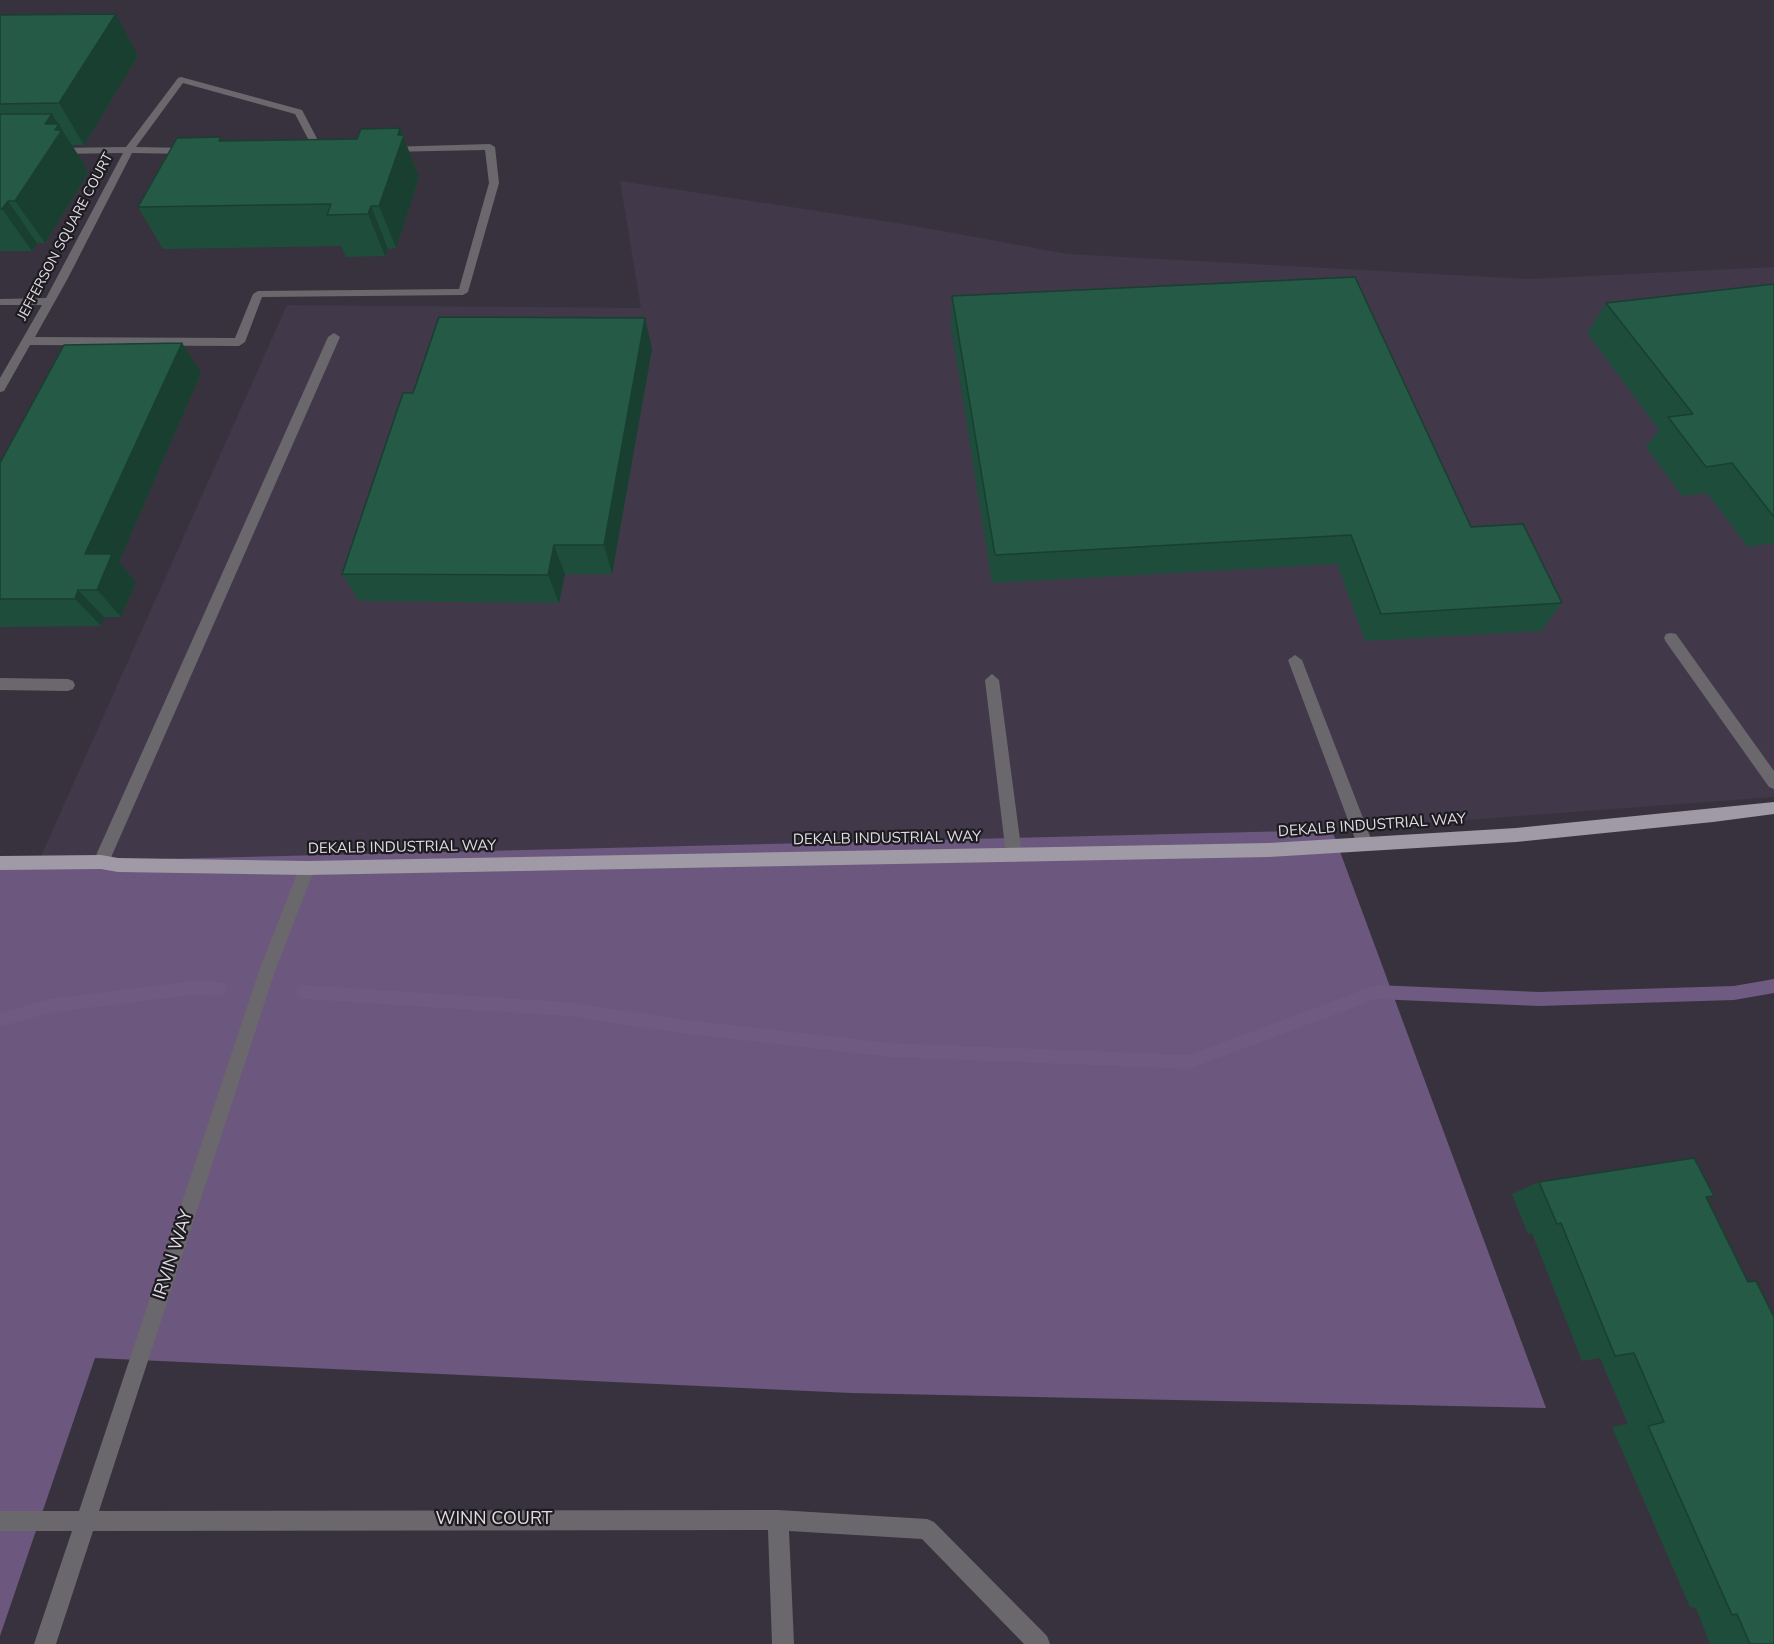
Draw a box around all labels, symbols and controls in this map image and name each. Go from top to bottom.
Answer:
street label: JEFFERSON SQUARE COURT [15,150,117,324]
street label: DEKALB INDUSTRIAL WAY [1277,810,1467,842]
street label: DEKALB INDUSTRIAL WAY [793,828,981,850]
street label: DEKALB INDUSTRIAL WAY [308,837,496,859]
street label: IRVIN WAY [149,1207,199,1303]
street label: WINN COURT [436,1509,552,1531]

